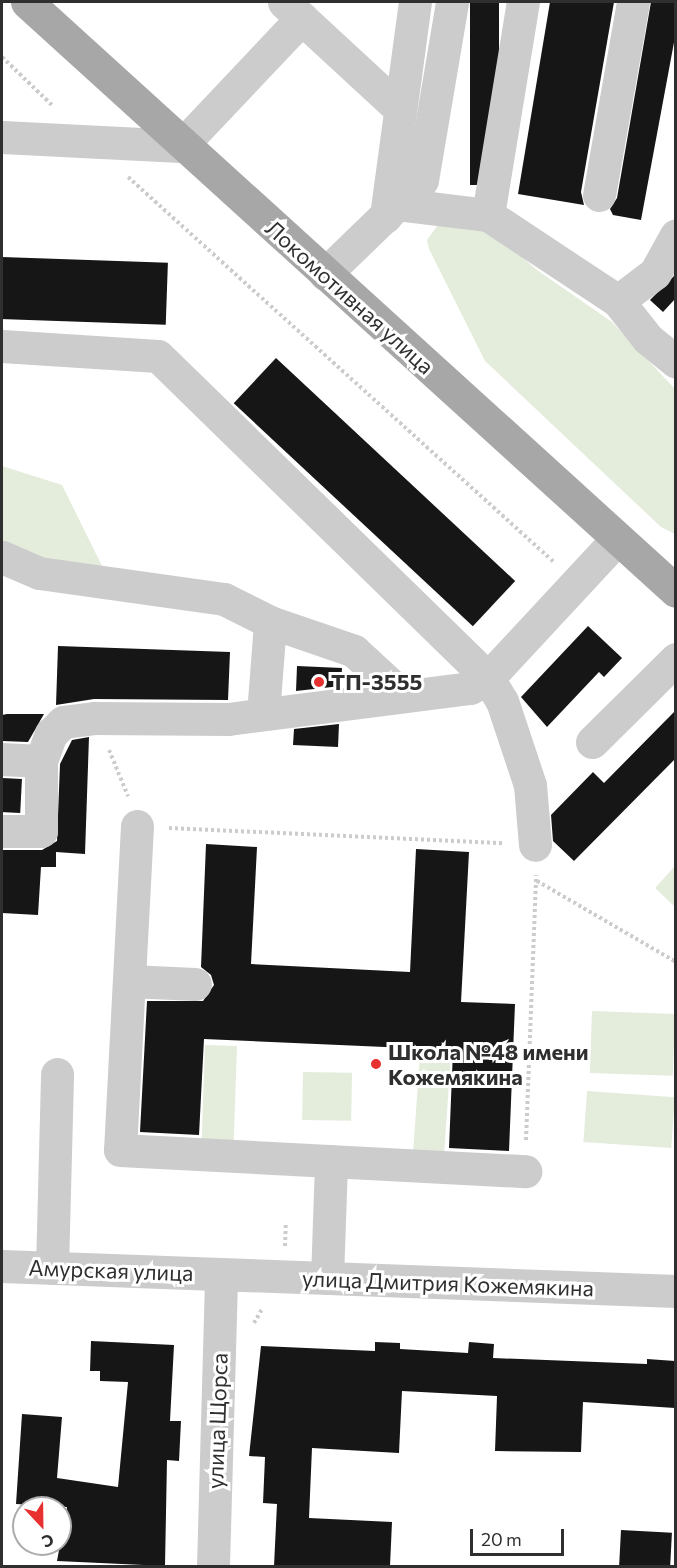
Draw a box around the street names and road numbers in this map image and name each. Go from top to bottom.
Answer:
street label: Локомотивная улица [260,215,440,379]
street label: Амурская улица [28,1254,194,1286]
street label: улица Дмитрия Кожемякина [302,1265,594,1301]
street label: улица Щорса [201,1352,233,1490]

